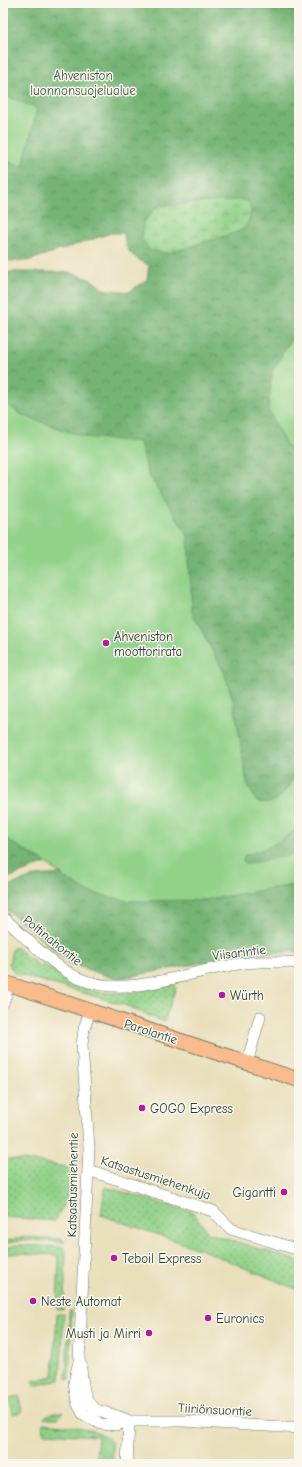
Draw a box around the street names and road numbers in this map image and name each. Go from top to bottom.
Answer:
street label: Poltinahontie [20,912,85,969]
street label: Viisarintie [212,942,267,963]
street label: Parolantie [122,1016,180,1047]
street label: Katsastusmiehentie [64,1132,81,1238]
street label: Katsastusmiehenkuja [99,1153,213,1202]
street label: Tiiriönsuontie [178,1400,253,1419]

